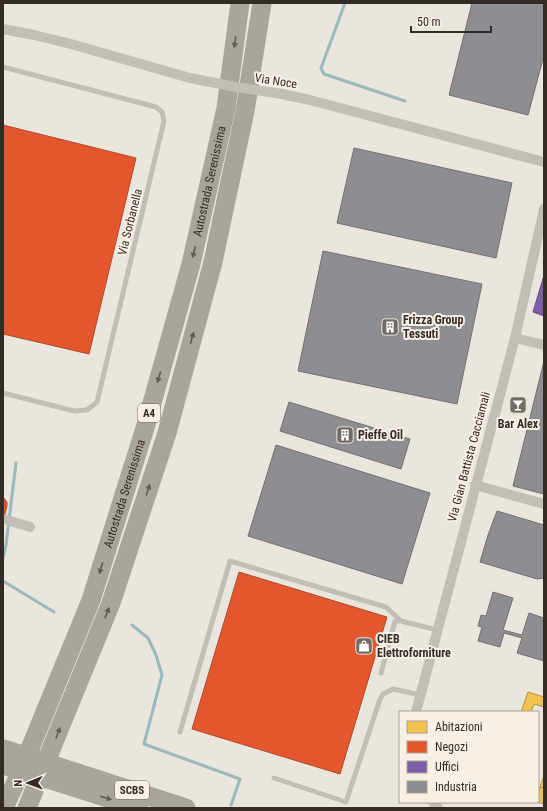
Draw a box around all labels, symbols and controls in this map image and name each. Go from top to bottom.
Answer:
scale bar [411,8,491,34]
text: 50 m [417,15,441,29]
one-way arrow [232,36,238,48]
street label: Via Noce [254,71,299,91]
street label: Autostrada Serenissima [190,124,229,238]
street label: Via Sorbanella [115,187,145,257]
one-way arrow [190,245,196,258]
place label: Frizza Group Tessuti [403,313,463,341]
building icon: Frizza Group Tessuti [380,317,400,337]
one-way arrow [190,332,196,344]
one-way arrow [156,371,162,383]
street label: Via Gian Battista Cacciamali [445,390,493,524]
bar icon: Bar Alex [508,395,528,415]
road number: A4 [138,404,160,422]
place label: Bar Alex [498,417,539,431]
building icon: Pieffe Oil [335,425,355,445]
place label: Pieffe Oil [358,428,403,442]
street label: Autostrada Serenissima [101,437,148,550]
one-way arrow [146,483,152,495]
one-way arrow [98,562,104,574]
one-way arrow [104,607,110,618]
place label: CIEB Elettroforniture [377,632,451,660]
shop icon: CIEB Elettroforniture [354,636,374,656]
legend [399,711,539,803]
text: Abitazioni [435,720,483,734]
one-way arrow [55,727,61,739]
text: Negozi [435,740,468,754]
text: Uffici [435,760,459,774]
north arrow [8,763,48,803]
text: N [12,779,25,787]
text: Industria [435,780,477,794]
road number: SCBS [115,781,149,799]
one-way arrow [100,795,112,801]

